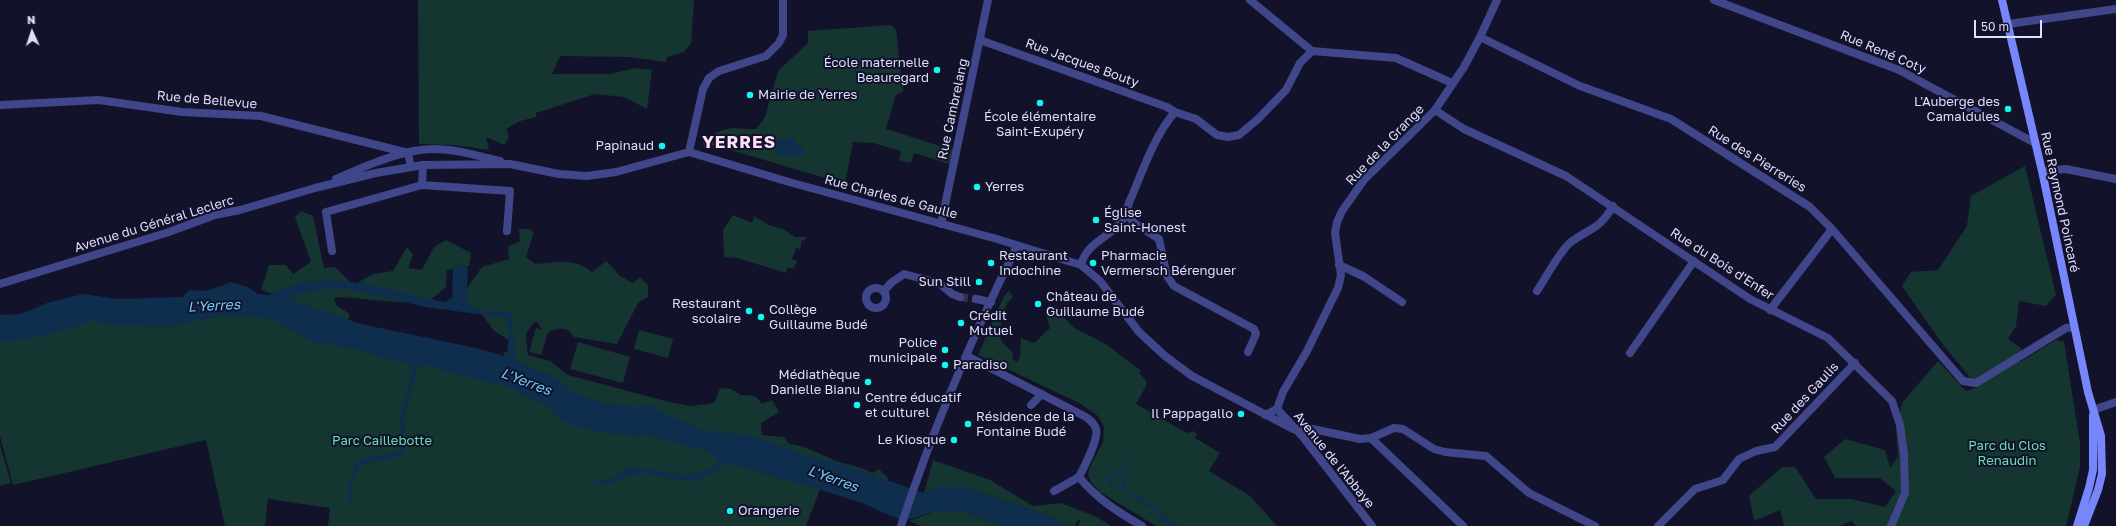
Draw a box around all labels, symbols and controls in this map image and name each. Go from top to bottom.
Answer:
north arrow [12,12,52,52]
scale bar [1976,12,2044,38]
text: N [27,13,36,26]
text: 50 m [1981,19,2009,34]
street label: Rue René Coty [1838,27,1928,77]
street label: Rue Jacques Bouty [1023,35,1141,91]
place label: École maternelle Beauregard [824,55,929,86]
street label: Rue Cambrelang [935,57,971,161]
marker: École maternelle Beauregard [932,65,942,75]
place label: Mairie de Yerres [758,87,857,103]
street label: Rue de Bellevue [156,88,258,112]
marker: Mairie de Yerres [745,90,755,100]
place label: L'Auberge des Camaldules [1914,94,2000,125]
marker: École élémentaire Saint-Exupéry [1035,98,1045,108]
street label: Rue de la Grange [1343,102,1427,188]
marker: L'Auberge des Camaldules [2003,104,2013,114]
place label: École élémentaire Saint-Exupéry [984,109,1096,140]
street label: Rue des Pierreries [1705,122,1809,196]
street label: Rue Raymond Poincaré [2037,130,2083,274]
district label: YERRES [702,133,776,153]
place label: Papinaud [596,138,654,154]
marker: Papinaud [657,141,667,151]
street label: Rue Charles de Gaulle [823,172,959,222]
place label: Yerres [985,179,1024,195]
marker: Yerres [972,182,982,192]
street label: Avenue du Général Leclerc [72,192,236,256]
place label: Église Saint-Honest [1104,205,1186,236]
marker: Église Saint-Honest [1091,215,1101,225]
street label: Rue du Bois d'Enfer [1667,225,1777,303]
place label: Restaurant Indochine [999,248,1068,279]
place label: Pharmacie Vermersch Bérenguer [1101,248,1236,279]
marker: Restaurant Indochine [986,258,996,268]
marker: Pharmacie Vermersch Bérenguer [1088,258,1098,268]
place label: Sun Still [919,274,971,290]
marker: Sun Still [974,277,984,287]
place label: Château de Guillaume Budé [1046,289,1144,320]
water label: L'Yerres [187,296,241,316]
place label: Restaurant scolaire [672,296,741,327]
marker: Château de Guillaume Budé [1033,299,1043,309]
place label: Collège Guillaume Budé [769,302,867,333]
marker: Restaurant scolaire [744,306,754,316]
place label: Crédit Mutuel [969,308,1013,339]
marker: Collège Guillaume Budé [756,312,766,322]
marker: Crédit Mutuel [956,318,966,328]
place label: Police municipale [869,335,937,366]
marker: Police municipale [940,345,950,355]
place label: Paradiso [953,357,1007,373]
street label: Rue des Gaulis [1768,359,1842,437]
marker: Paradiso [940,360,950,370]
water label: L'Yerres [499,365,553,399]
place label: Médiathèque Danielle Bianu [770,367,860,398]
marker: Médiathèque Danielle Bianu [863,377,873,387]
place label: Centre éducatif et culturel [865,390,961,421]
marker: Centre éducatif et culturel [852,400,862,410]
place label: Il Pappagallo [1151,406,1233,422]
place label: Résidence de la Fontaine Budé [976,409,1074,440]
marker: Il Pappagallo [1236,409,1246,419]
street label: Avenue de l'Abbaye [1290,409,1378,511]
marker: Résidence de la Fontaine Budé [963,419,973,429]
place label: Le Kiosque [877,432,946,448]
park label: Parc Caillebotte [332,433,432,449]
marker: Le Kiosque [949,435,959,445]
park label: Parc du Clos Renaudin [1968,438,2046,469]
water label: L'Yerres [806,462,860,496]
place label: Orangerie [738,503,800,519]
marker: Orangerie [725,506,735,516]

